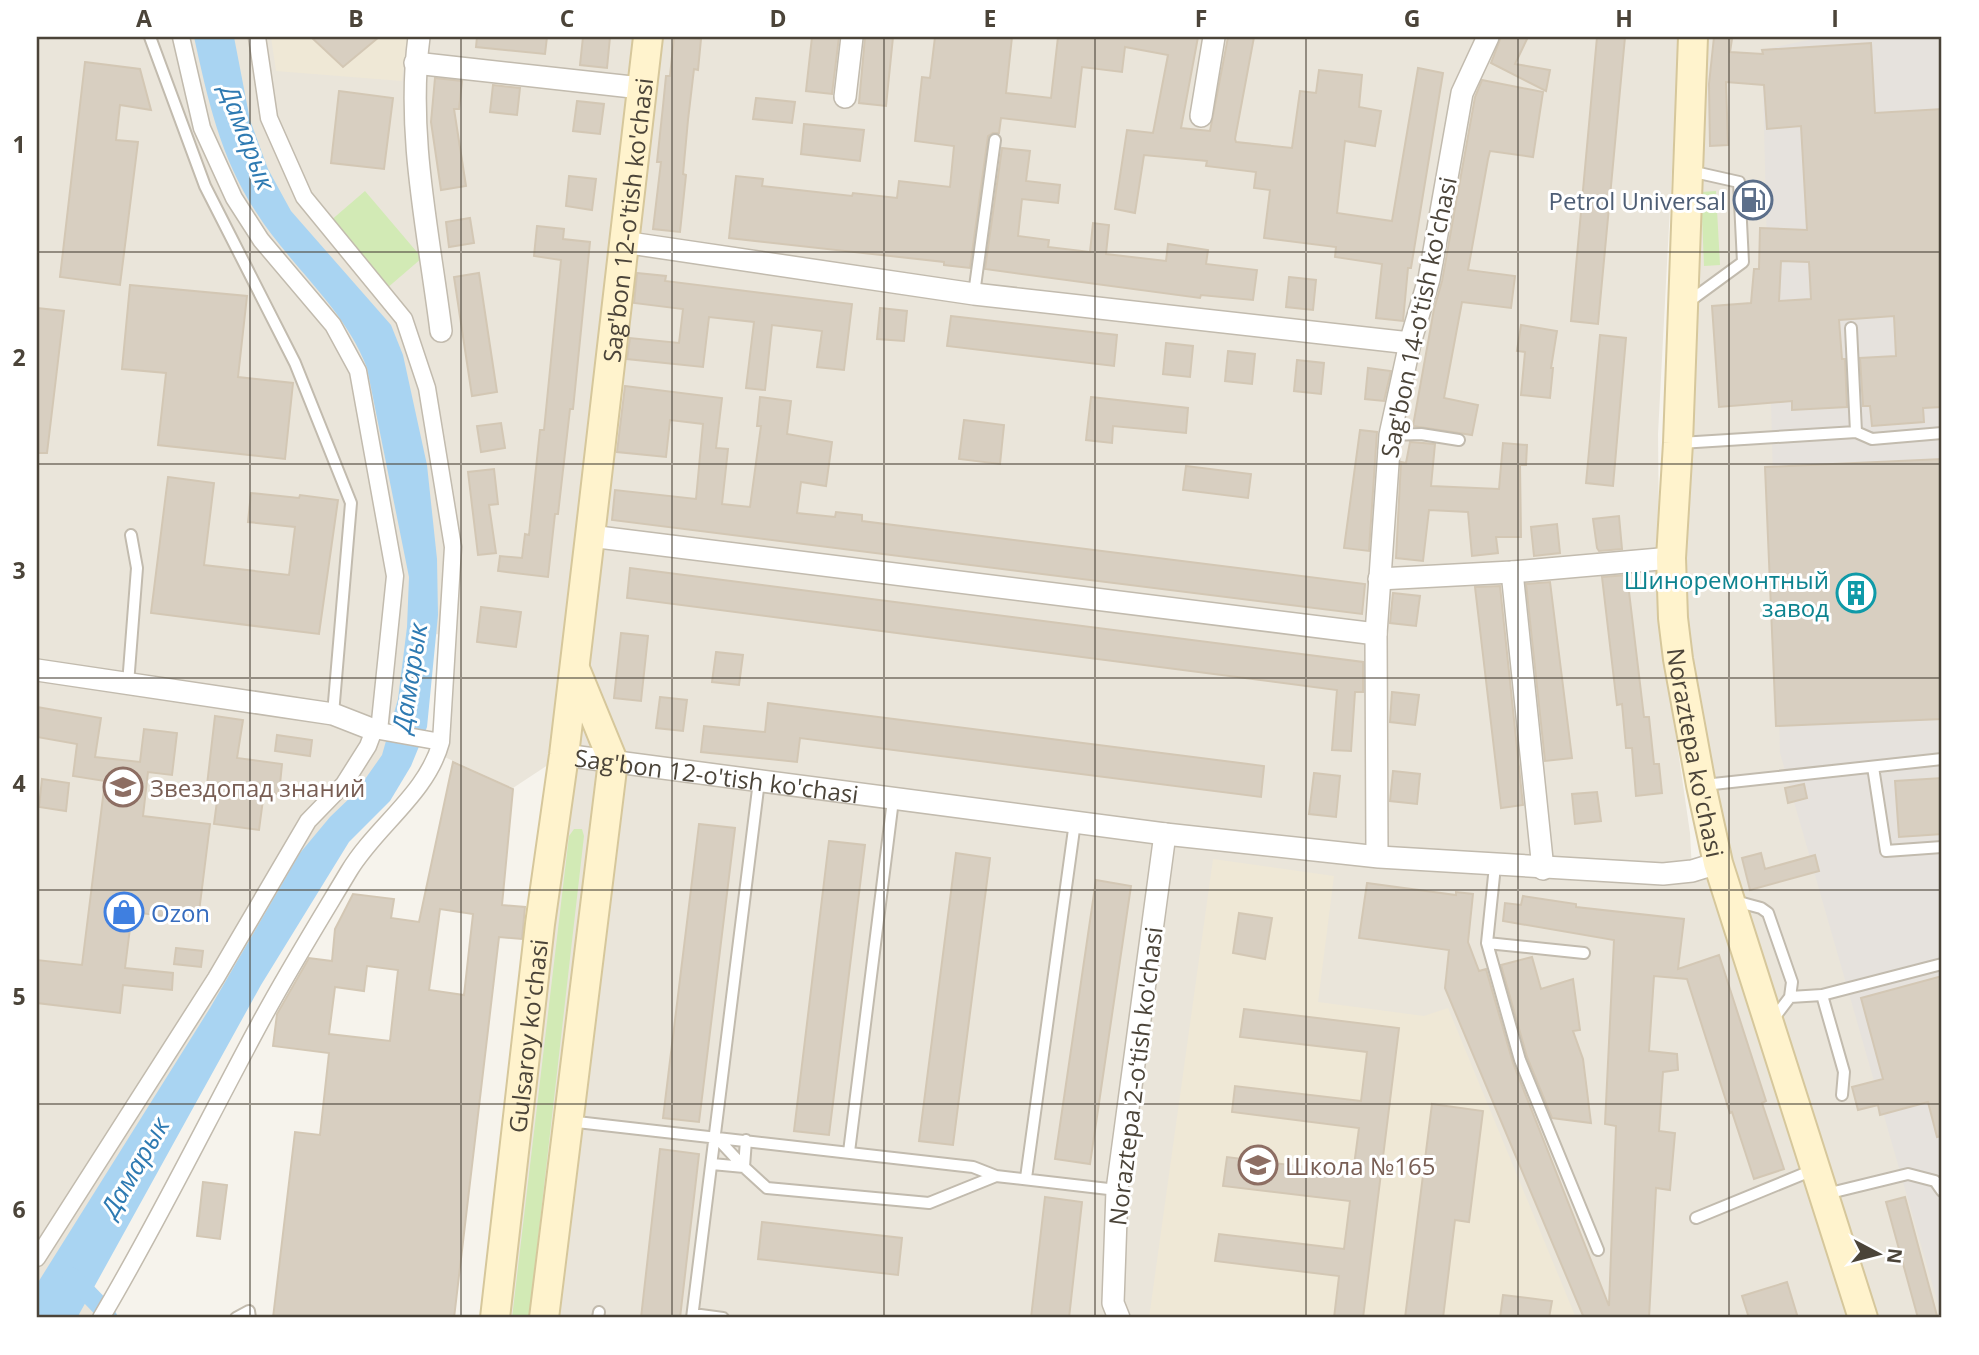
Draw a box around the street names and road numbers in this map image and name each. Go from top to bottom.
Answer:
street label: Sag'bon 12-o'tish ko'chasi [594,76,660,364]
street label: Sag'bon 14-o'tish ko'chasi [1372,174,1464,460]
street label: Noraztepa ko'chasi [1660,646,1733,860]
street label: Sag'bon 12-o'tish ko'chasi [573,740,861,810]
street label: Noraztepa 2-oʻtish ko'chasi [1100,925,1170,1227]
street label: Gulsaroy ko'chasi [500,937,555,1135]

